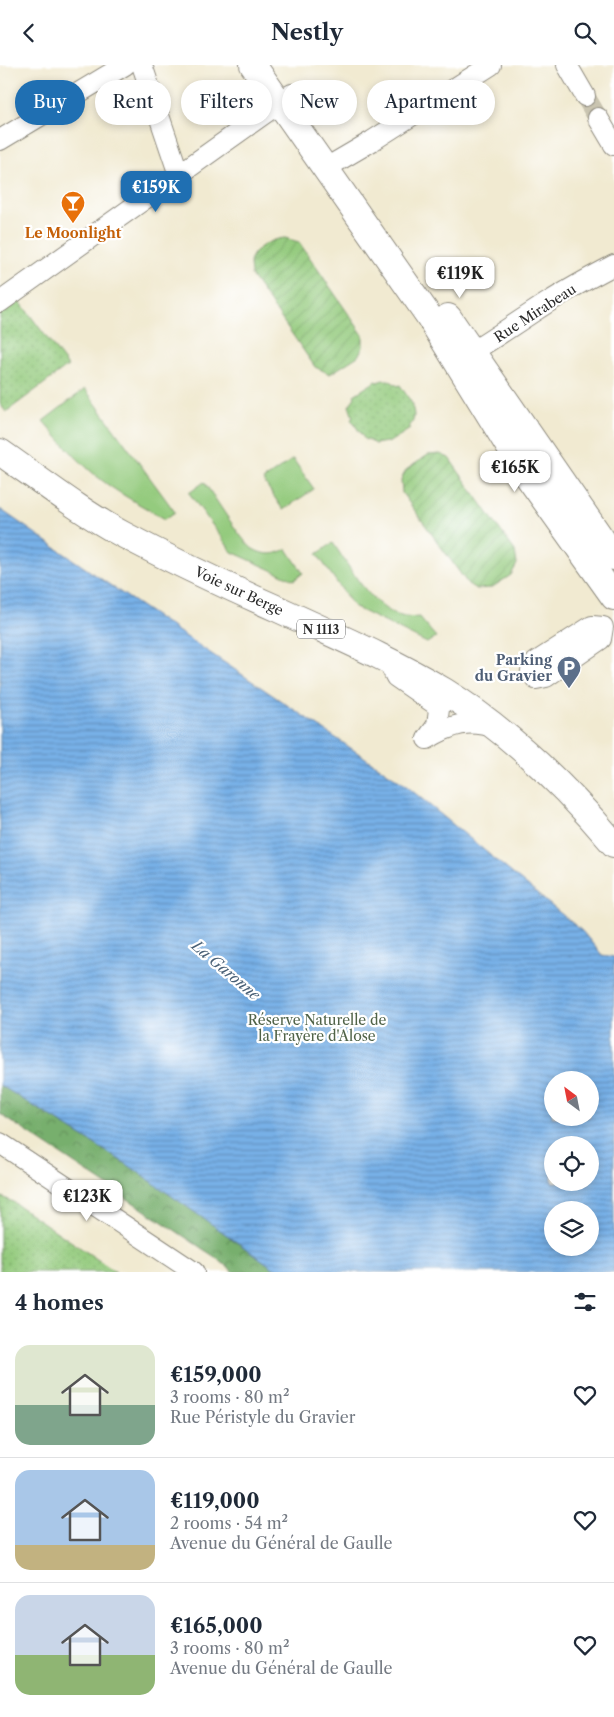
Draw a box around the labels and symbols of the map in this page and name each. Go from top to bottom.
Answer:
pin: €159K [121,171,191,213]
bar icon: Le Moonlight [60,190,86,224]
place label: Le Moonlight [25,224,122,242]
pin: €119K [425,257,495,299]
street label: Rue Mirabeau [491,280,580,346]
pin: €165K [480,451,550,493]
street label: Voie sur Berge [191,562,286,620]
road number: N 1113 [297,619,345,639]
place label: Parking du Gravier [475,651,553,685]
parking icon: Parking du Gravier [556,655,582,689]
water label: La Garonne [187,935,264,1004]
park label: Réserve Naturelle de la Frayère d'Alose [248,1011,386,1045]
north arrow [544,1071,599,1126]
pin: €123K [52,1179,122,1222]

